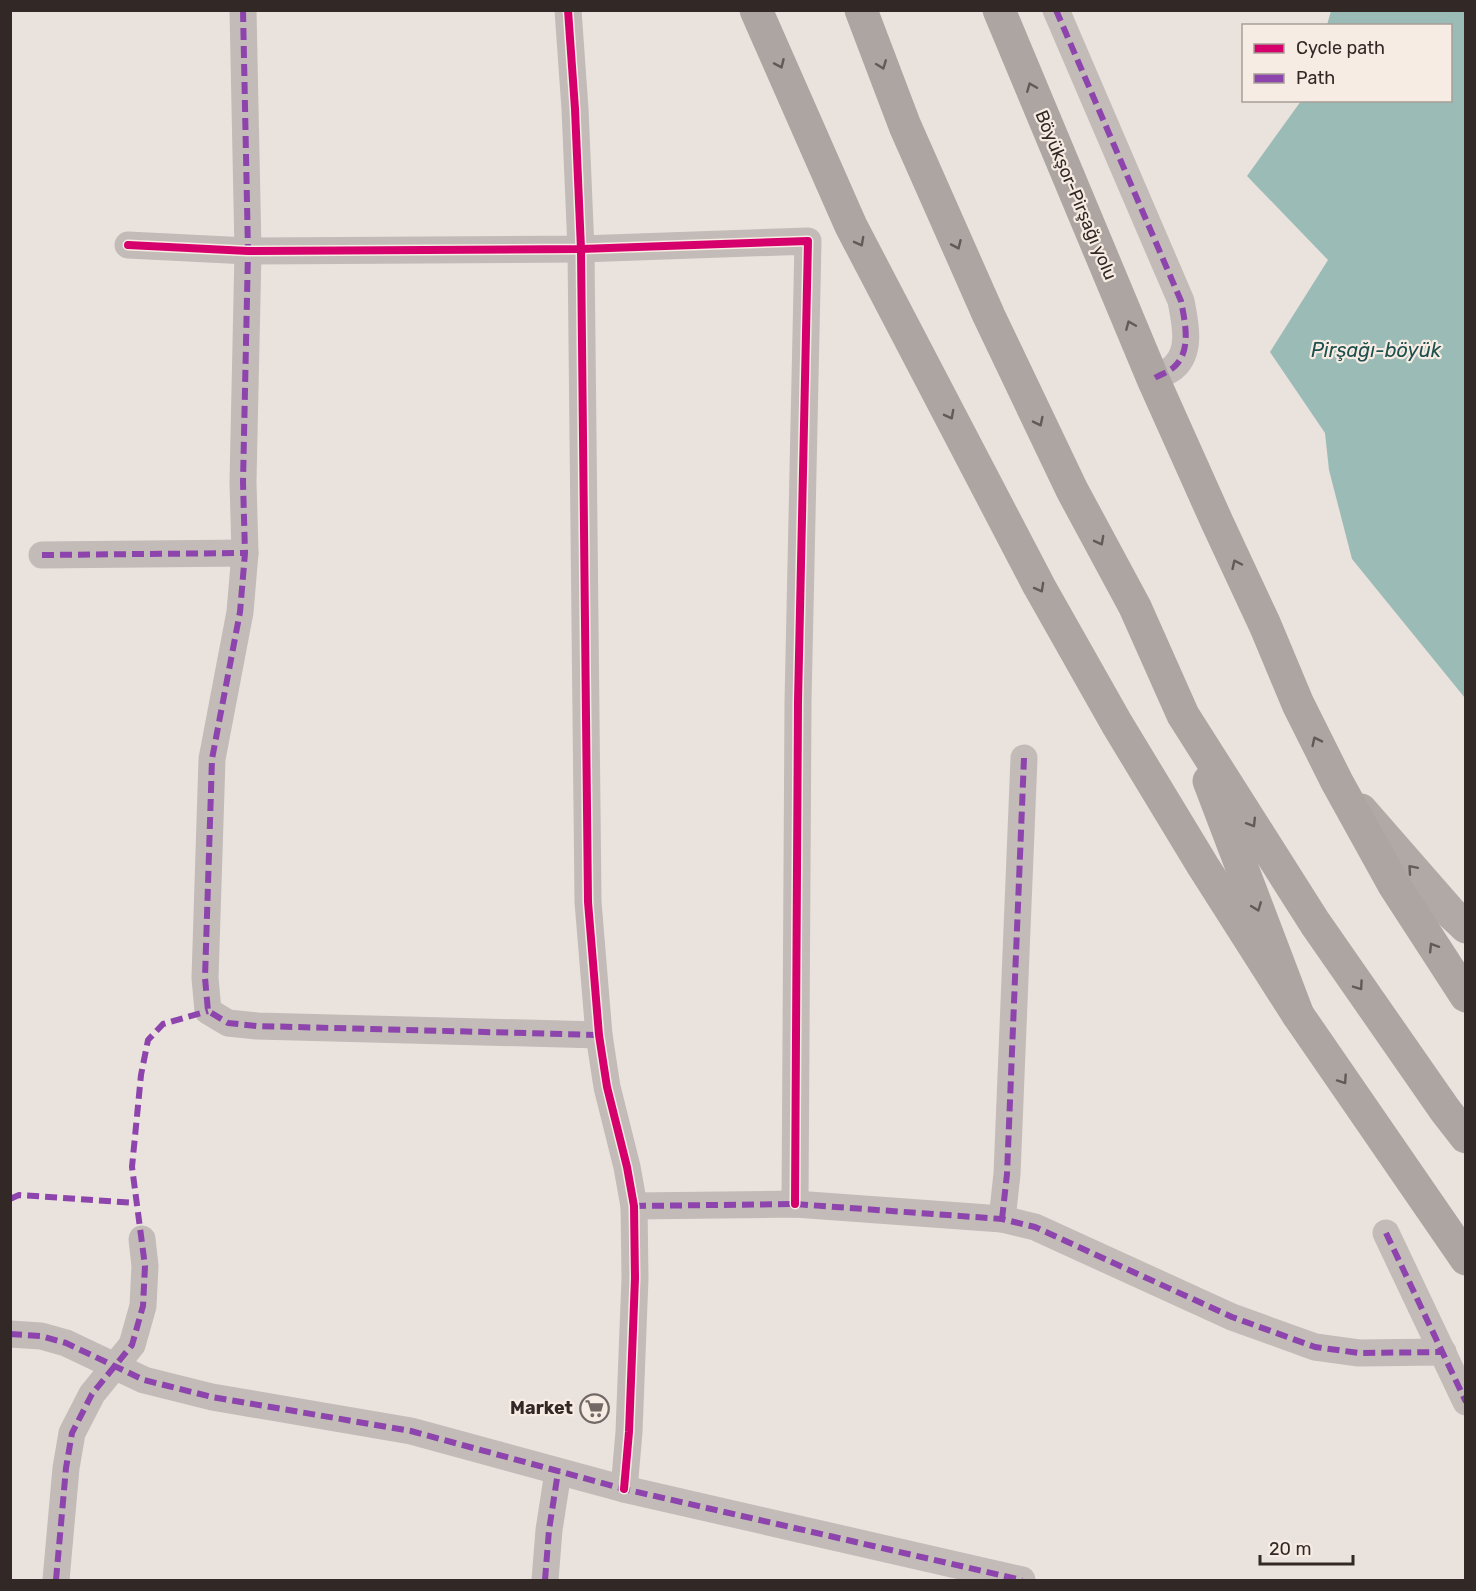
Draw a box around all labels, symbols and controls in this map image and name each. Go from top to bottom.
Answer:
legend [1242,24,1452,102]
text: Cycle path [1296,37,1385,59]
one-way arrow [773,58,785,69]
one-way arrow [875,59,887,70]
text: Path [1296,67,1335,89]
one-way arrow [1026,82,1038,93]
street label: Böyükşor-Pirşağı yolu [1030,107,1122,283]
one-way arrow [853,236,864,246]
one-way arrow [950,239,962,250]
one-way arrow [1125,320,1137,331]
water label: Pirşağı-böyük [1311,338,1442,362]
one-way arrow [943,409,954,419]
one-way arrow [1032,415,1044,426]
one-way arrow [1093,535,1104,546]
one-way arrow [1232,559,1244,570]
one-way arrow [1033,581,1044,592]
one-way arrow [1312,737,1324,748]
one-way arrow [1245,817,1257,827]
one-way arrow [1408,865,1419,876]
one-way arrow [1250,901,1262,912]
one-way arrow [1429,943,1441,953]
one-way arrow [1352,980,1363,991]
one-way arrow [1336,1074,1347,1085]
supermarket icon: Market [578,1392,610,1424]
place label: Market [510,1397,573,1419]
scale bar [1260,1528,1353,1566]
text: 20 m [1269,1538,1311,1560]

